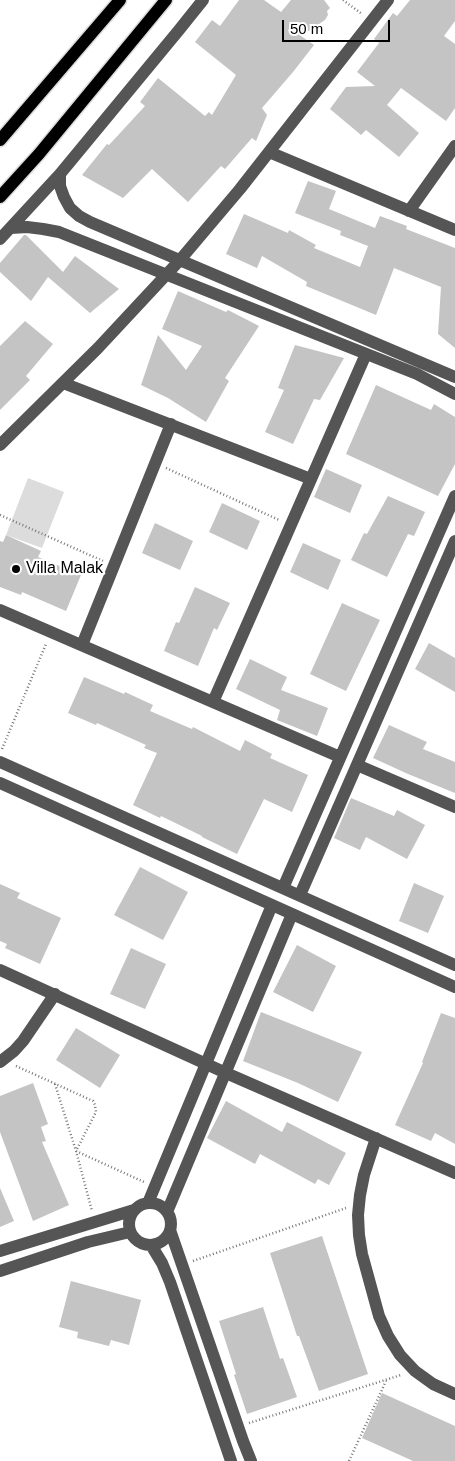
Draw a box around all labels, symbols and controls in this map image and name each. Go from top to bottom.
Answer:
scale bar [285,10,392,42]
text: 50 m [290,20,323,37]
place label: Villa Malak [26,559,103,579]
marker: Villa Malak [10,563,22,575]

